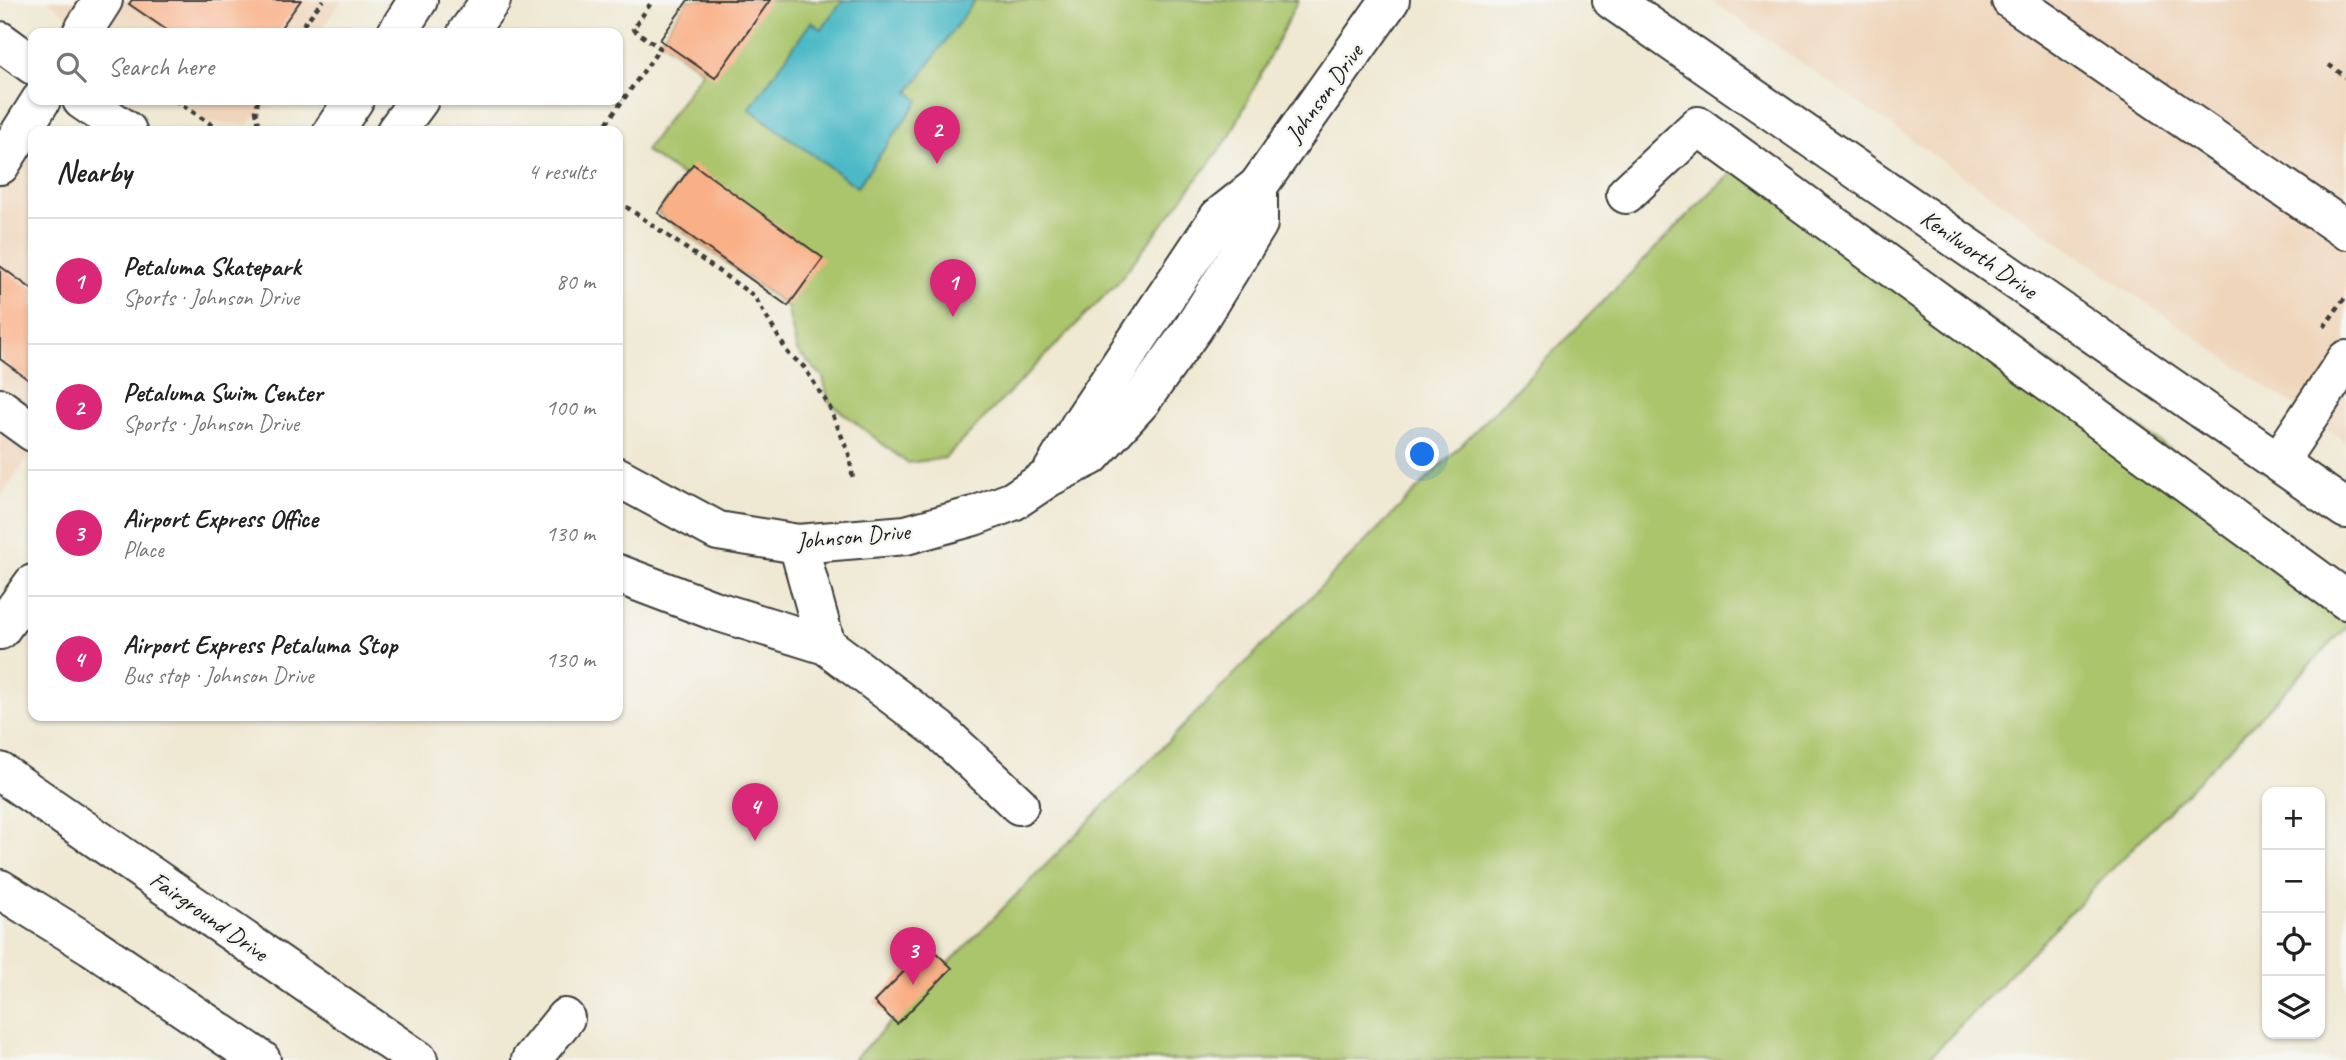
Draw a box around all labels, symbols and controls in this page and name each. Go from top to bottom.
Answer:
search box [28,28,623,105]
street label: Johnson Drive [1278,36,1371,149]
icon: search [52,48,90,86]
text: Search here [108,50,214,83]
pin: 2 [914,106,960,164]
text: Nearby [56,153,132,191]
text: 4 results [528,157,595,186]
street label: Kenilworth Drive [1915,203,2045,306]
text: Petaluma Skatepark [123,250,301,283]
pin: 1 [930,259,976,317]
text: 1 [74,267,84,296]
text: 80 m [556,267,595,296]
text: Sports · Johnson Drive [123,283,299,312]
text: Petaluma Swim Center [123,376,322,409]
text: 2 [74,393,84,422]
text: 100 m [546,393,595,422]
text: Sports · Johnson Drive [123,409,299,438]
your location [1405,437,1439,471]
text: Airport Express Office [123,502,318,535]
street label: Johnson Drive [794,516,913,556]
text: 3 [74,519,84,548]
text: 130 m [546,519,595,548]
text: Place [123,535,163,564]
text: Airport Express Petaluma Stop [123,628,397,661]
text: 4 [74,645,84,674]
text: 130 m [546,645,595,674]
text: Bus stop · Johnson Drive [123,661,313,690]
pin: 4 [732,783,778,841]
map controls [2262,787,2325,1039]
button: + [2262,787,2325,850]
button: − [2262,850,2325,913]
street label: Fairground Drive [144,864,276,969]
button: locate [2262,913,2325,976]
pin: 3 [890,927,936,985]
button: layers [2262,976,2325,1039]

